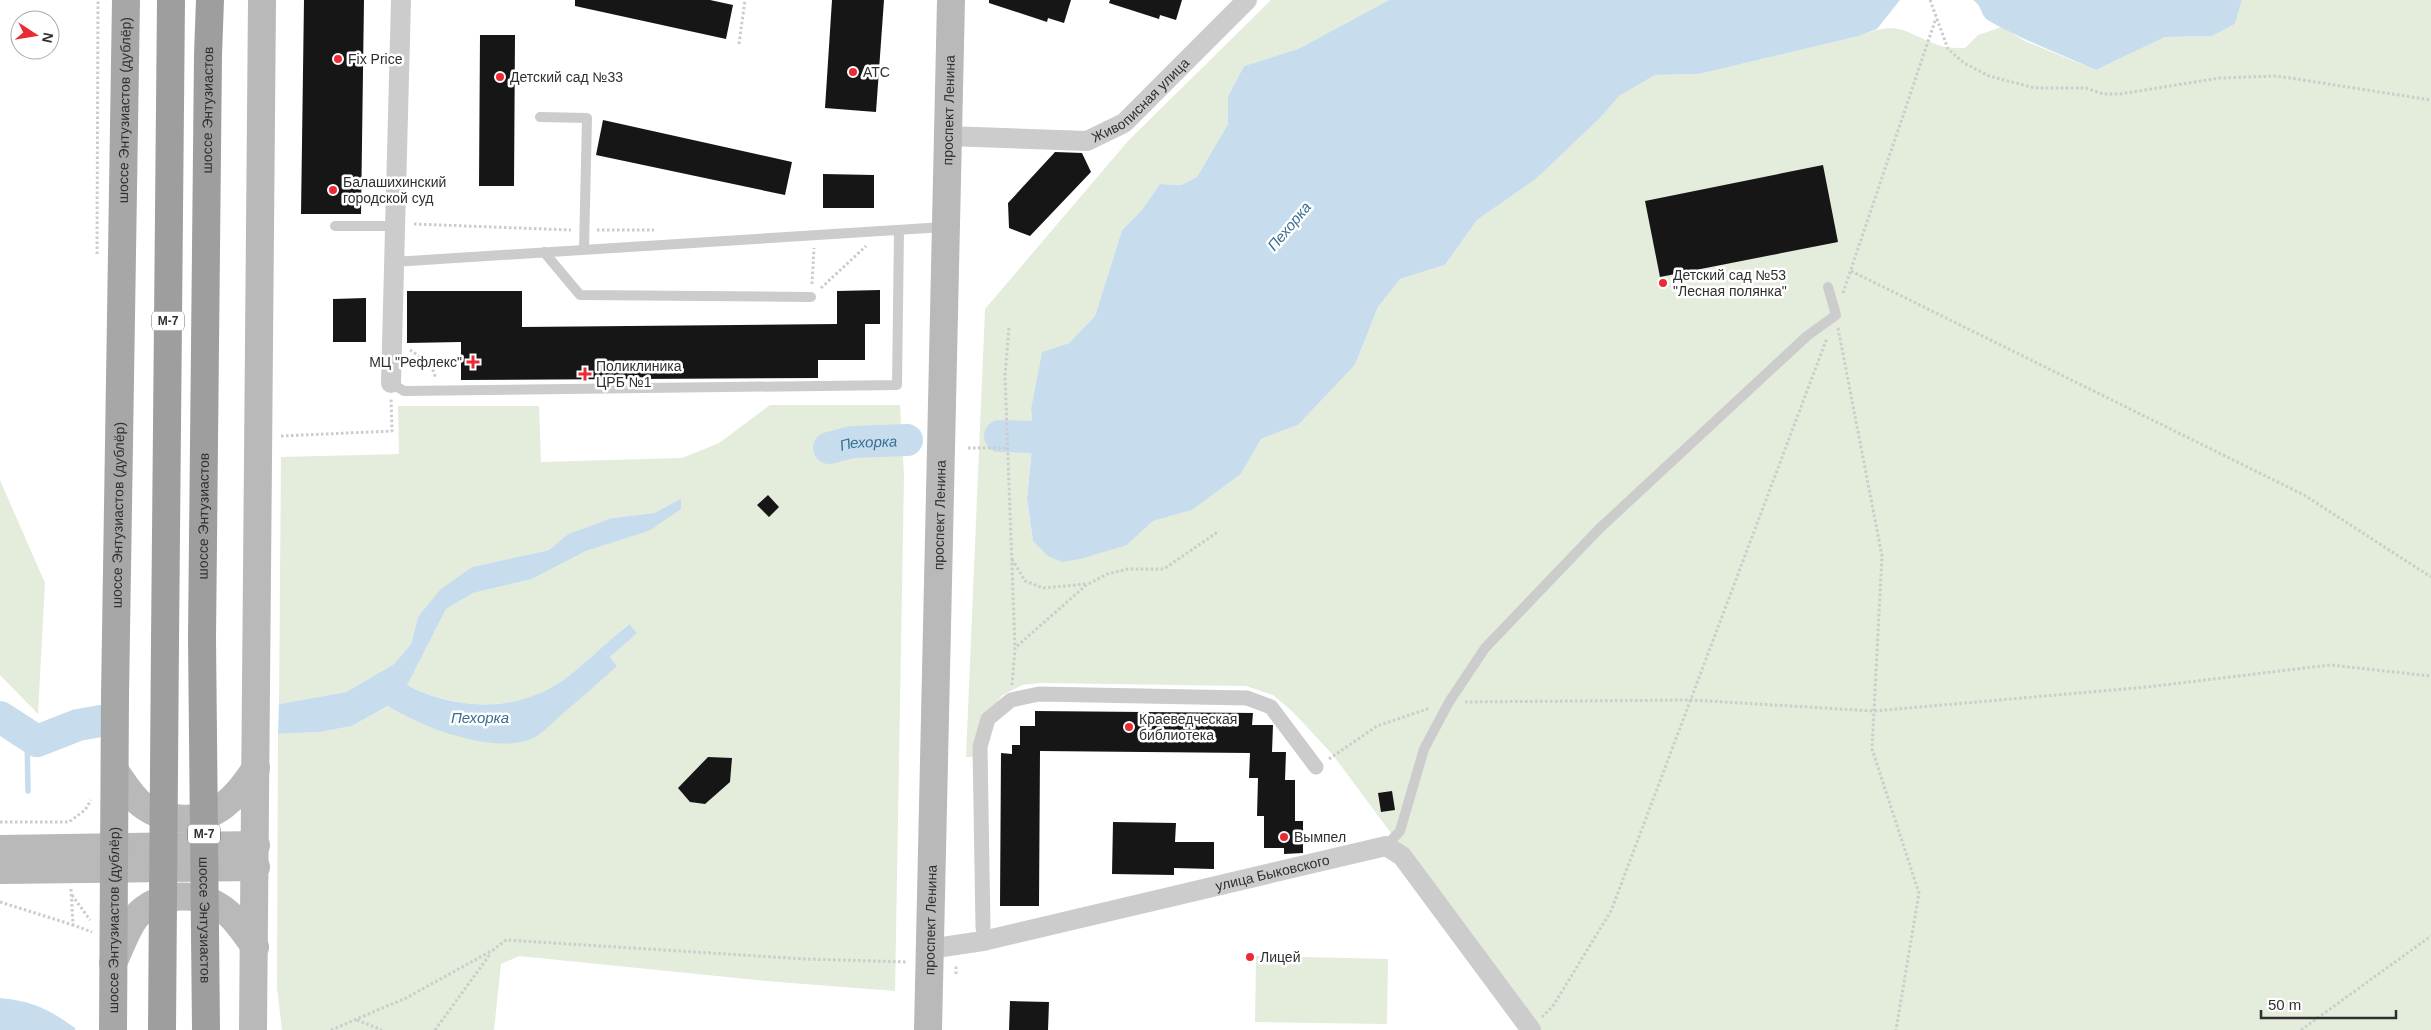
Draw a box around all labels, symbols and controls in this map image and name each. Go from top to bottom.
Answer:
north arrow [10,10,60,60]
street label: шоссе Энтузиастов (дублёр) [115,17,134,203]
text: N [39,31,57,44]
street label: шоссе Энтузиастов [199,46,216,173]
place label: Fix Price [348,51,403,67]
marker: Fix Price [332,53,344,65]
street label: Живописная улица [1089,54,1193,146]
street label: проспект Ленина [939,55,958,166]
place label: АТС [863,64,890,80]
marker: АТС [847,66,859,78]
place label: Детский сад №33 [510,69,623,85]
marker: Детский сад №33 [494,71,506,83]
place label: Балашихинский городской суд [343,174,446,206]
marker: Балашихинский городской суд [327,184,339,196]
water label: Пехорка [1264,198,1314,254]
place label: Детский сад №53 "Лесная полянка" [1673,267,1787,299]
marker: Детский сад №53 "Лесная полянка" [1657,277,1669,289]
road number: М-7 [152,312,184,331]
place label: МЦ "Рефлекс" [369,354,462,370]
marker: МЦ "Рефлекс" [466,355,480,369]
place label: Поликлиника ЦРБ №1 [596,358,682,390]
marker: Поликлиника ЦРБ №1 [578,367,592,381]
street label: шоссе Энтузиастов (дублёр) [108,422,127,608]
water label: Пехорка [837,432,898,453]
street label: шоссе Энтузиастов [195,453,212,579]
street label: проспект Ленина [930,460,949,570]
water label: Пехорка [451,709,509,726]
place label: Краеведческая библиотека [1139,711,1237,743]
marker: Краеведческая библиотека [1123,721,1135,733]
road number: М-7 [188,824,220,844]
street label: шоссе Энтузиастов (дублёр) [105,827,122,1013]
place label: Вымпел [1294,829,1346,845]
marker: Вымпел [1278,831,1290,843]
street label: улица Быковского [1214,852,1331,894]
street label: шоссе Энтузиастов [196,857,214,983]
street label: проспект Ленина [921,865,940,975]
place label: Лицей [1260,949,1300,965]
marker: Лицей [1244,951,1256,963]
scale bar [2261,988,2396,1020]
text: 50 m [2268,996,2301,1013]

